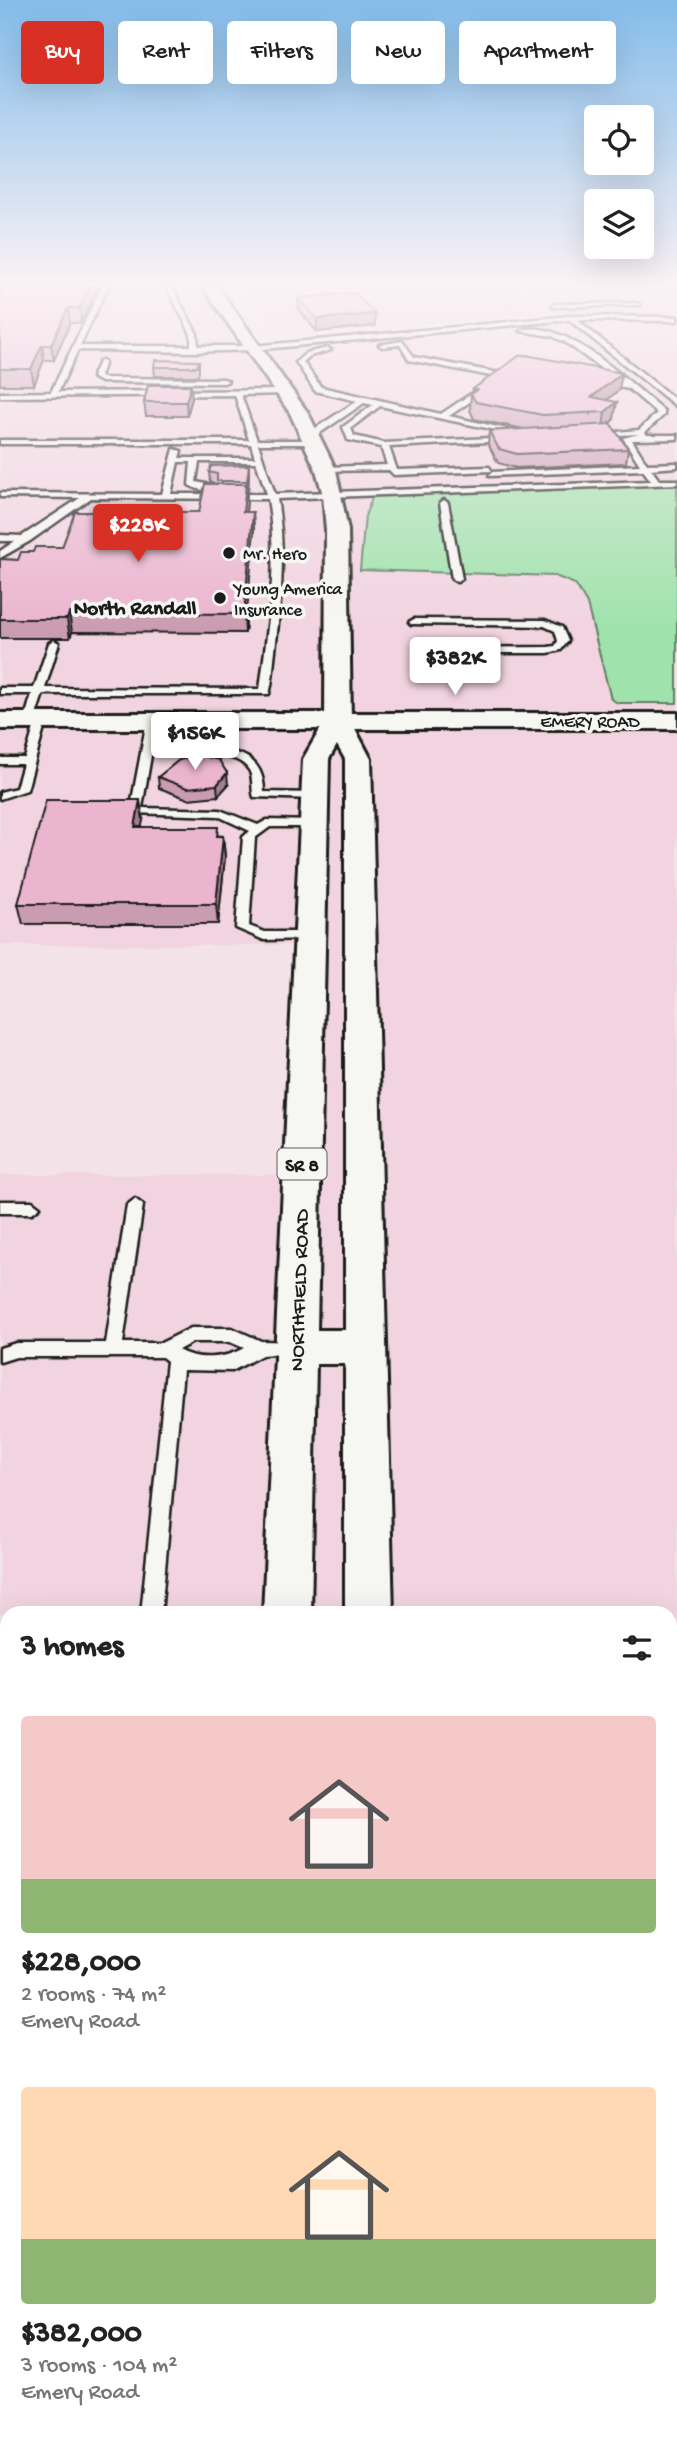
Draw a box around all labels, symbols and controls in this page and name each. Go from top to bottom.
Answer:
chip: Buy [21,21,104,84]
chip: Rent [118,21,213,84]
chip: Filters [227,21,337,84]
chip: New [351,21,445,84]
chip: Apartment [459,21,616,84]
map controls [584,105,654,259]
button: locate [584,105,654,175]
button: layers [584,189,654,259]
pin: $228K [89,504,187,564]
text: $228K [109,513,167,540]
marker: Mr. Hero [221,545,237,561]
place label: Mr. Hero [243,545,307,566]
place label: Young America Insurance [232,580,343,622]
marker: Young America Insurance [212,590,228,606]
district label: North Randall [74,598,197,623]
pin: $382K [406,638,504,697]
text: $382K [426,646,484,673]
pin: $156K [146,712,244,772]
street label: EMERY ROAD [540,713,640,734]
text: $156K [167,721,223,748]
road number: SR 8 [278,1148,326,1180]
street label: NORTHFIELD ROAD [286,1208,317,1372]
icon: filters [618,1629,656,1667]
text: 3 homes [21,1631,123,1666]
icon: home [276,1761,402,1887]
text: $228,000 [21,1947,141,1982]
text: 2 rooms · 74 m² [21,1982,166,2009]
text: Emery Road [21,2009,139,2036]
icon: home [276,2132,402,2258]
text: $382,000 [21,2318,142,2353]
text: 3 rooms · 104 m² [21,2353,177,2380]
text: Emery Road [21,2380,139,2407]

